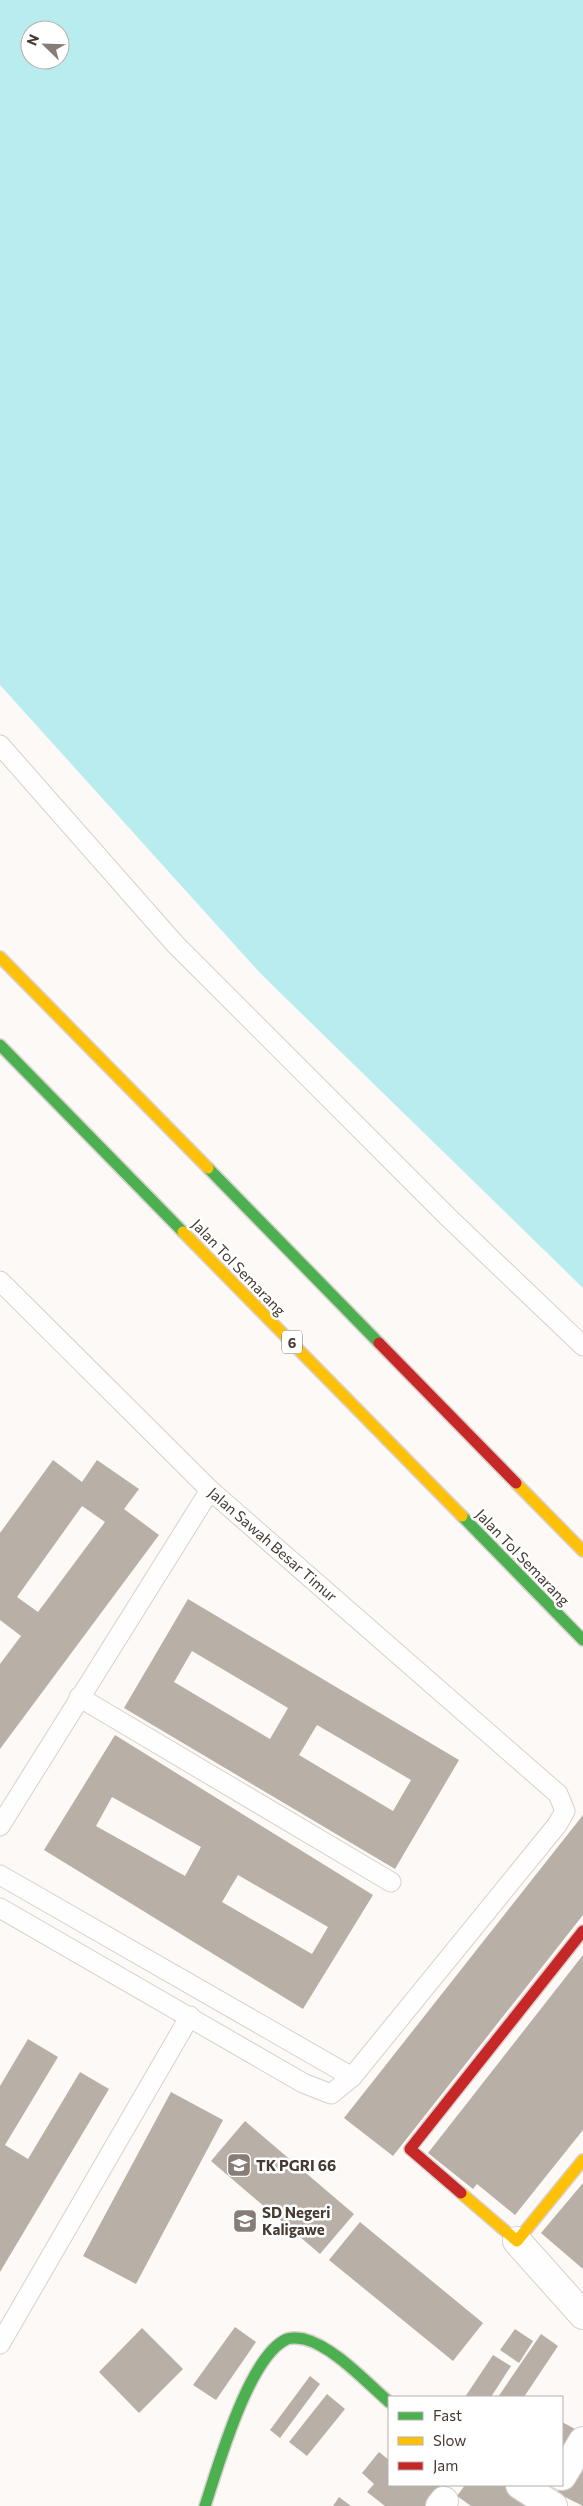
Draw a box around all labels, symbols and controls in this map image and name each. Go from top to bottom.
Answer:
north arrow [20,20,70,70]
text: N [23,32,42,48]
street label: Jalan Tol Semarang [188,1215,290,1319]
road number: 6 [282,1330,302,1354]
street label: Jalan Sawah Besar Timur [205,1483,341,1605]
street label: Jalan Tol Semarang [472,1505,574,1609]
school or university icon: TK PGRI 66 [226,2152,252,2178]
place label: TK PGRI 66 [256,2156,336,2174]
place label: SD Negeri Kaligawe [262,2203,330,2238]
school or university icon: SD Negeri Kaligawe [232,2208,258,2234]
legend [388,2396,563,2486]
text: Fast [433,2406,462,2424]
text: Slow [433,2431,466,2449]
text: Jam [433,2456,458,2474]

